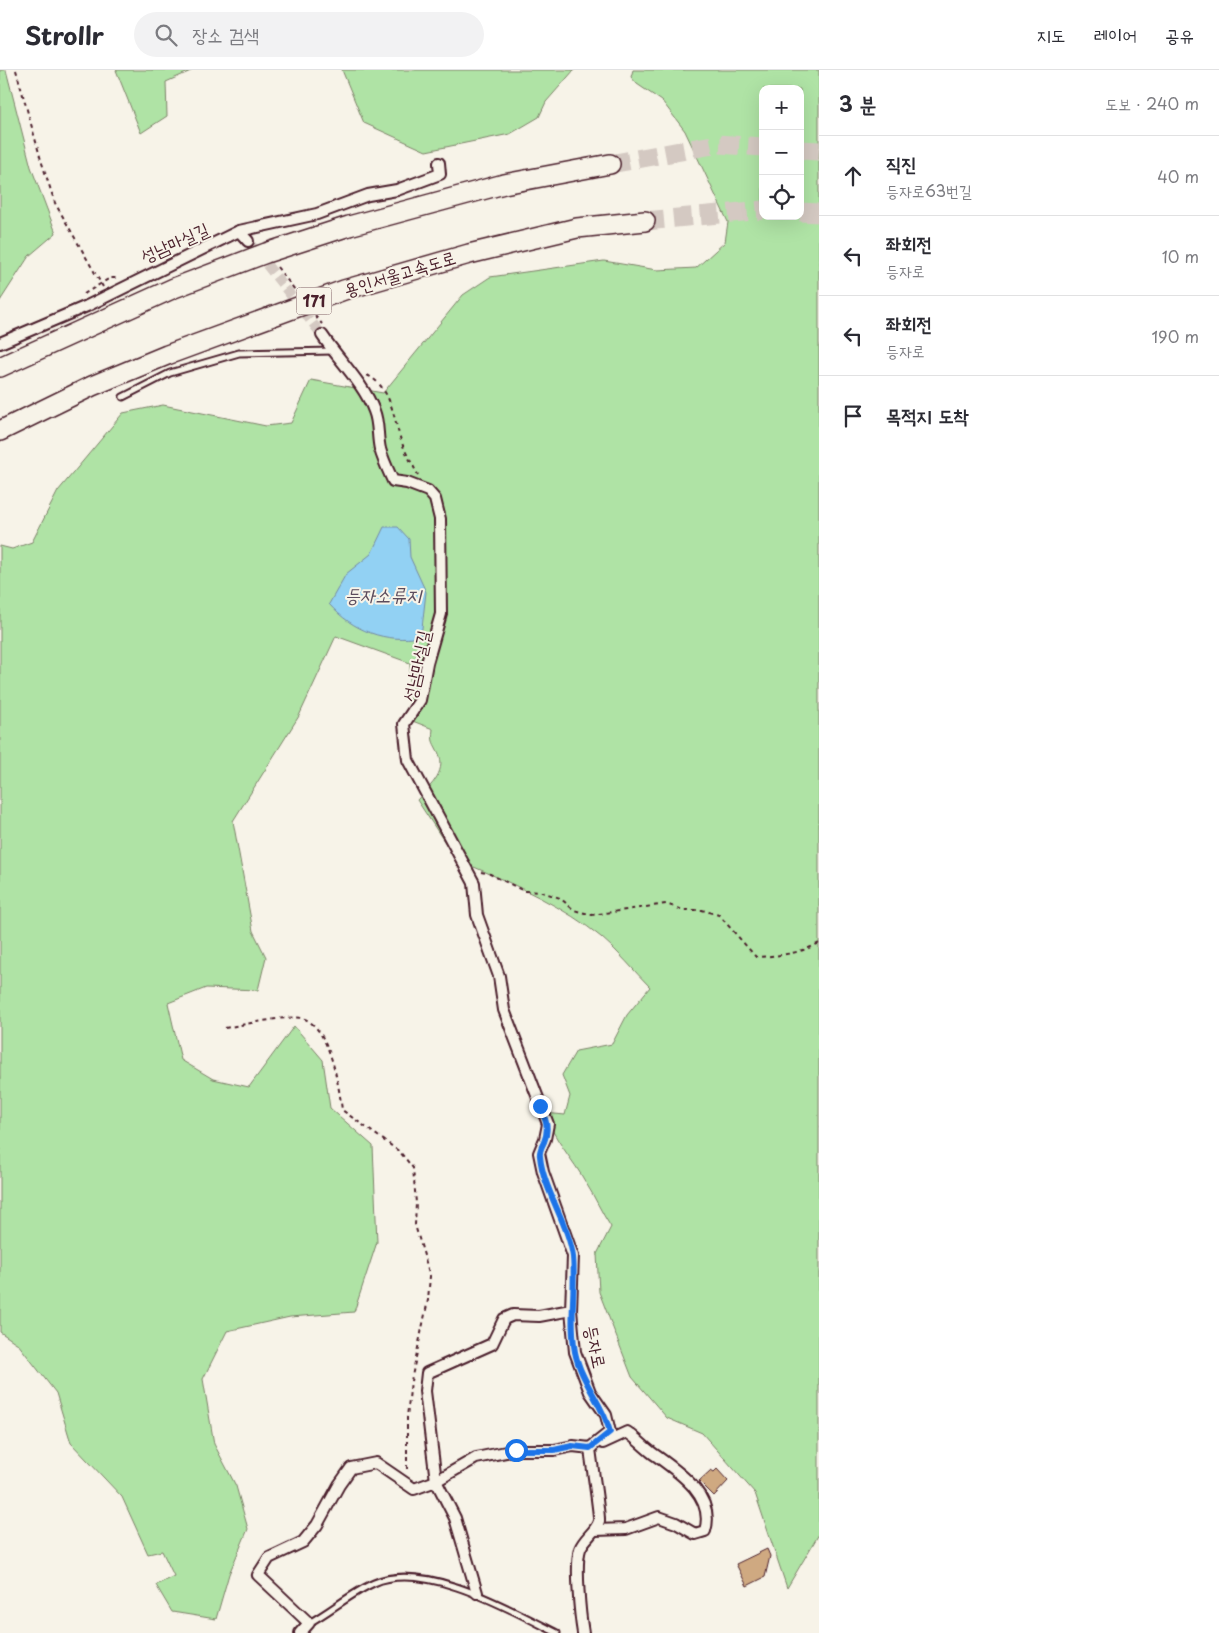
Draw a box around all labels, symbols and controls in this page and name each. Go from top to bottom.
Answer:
search box [134,12,484,57]
text: Strollr [25,17,104,53]
text: 장소 검색 [192,20,259,48]
icon: search [152,21,180,49]
text: 지도 [1037,21,1066,48]
text: 레이어 [1094,21,1137,48]
text: 공유 [1165,21,1194,48]
map controls [759,85,804,220]
button: + [759,85,804,130]
text: 3 분 [839,87,876,119]
text: 도보 · 240 m [1105,91,1199,115]
button: − [759,130,804,175]
text: 직진 [886,149,917,177]
icon: ahead [839,162,867,190]
text: 40 m [1157,164,1199,188]
button: locate [759,175,804,220]
text: 등자로63번길 [886,178,972,202]
street label: 성남마실길 [136,214,213,269]
text: 좌회전 [886,229,932,257]
icon: left [839,242,867,270]
street label: 용인서울고속도로 [340,243,459,302]
text: 10 m [1162,244,1199,268]
text: 등자로 [886,258,925,282]
road number: 171 [296,288,332,315]
text: 좌회전 [886,309,932,337]
icon: left [839,322,867,350]
text: 190 m [1151,324,1199,348]
text: 등자로 [886,338,925,362]
text: 목적지 도착 [886,401,969,429]
icon: arrive [839,402,867,430]
water label: 등자소류지 [345,580,423,608]
street label: 성남마실길 [395,627,436,704]
route end [529,1095,552,1118]
street label: 등자로 [579,1323,614,1371]
route start [505,1439,528,1462]

